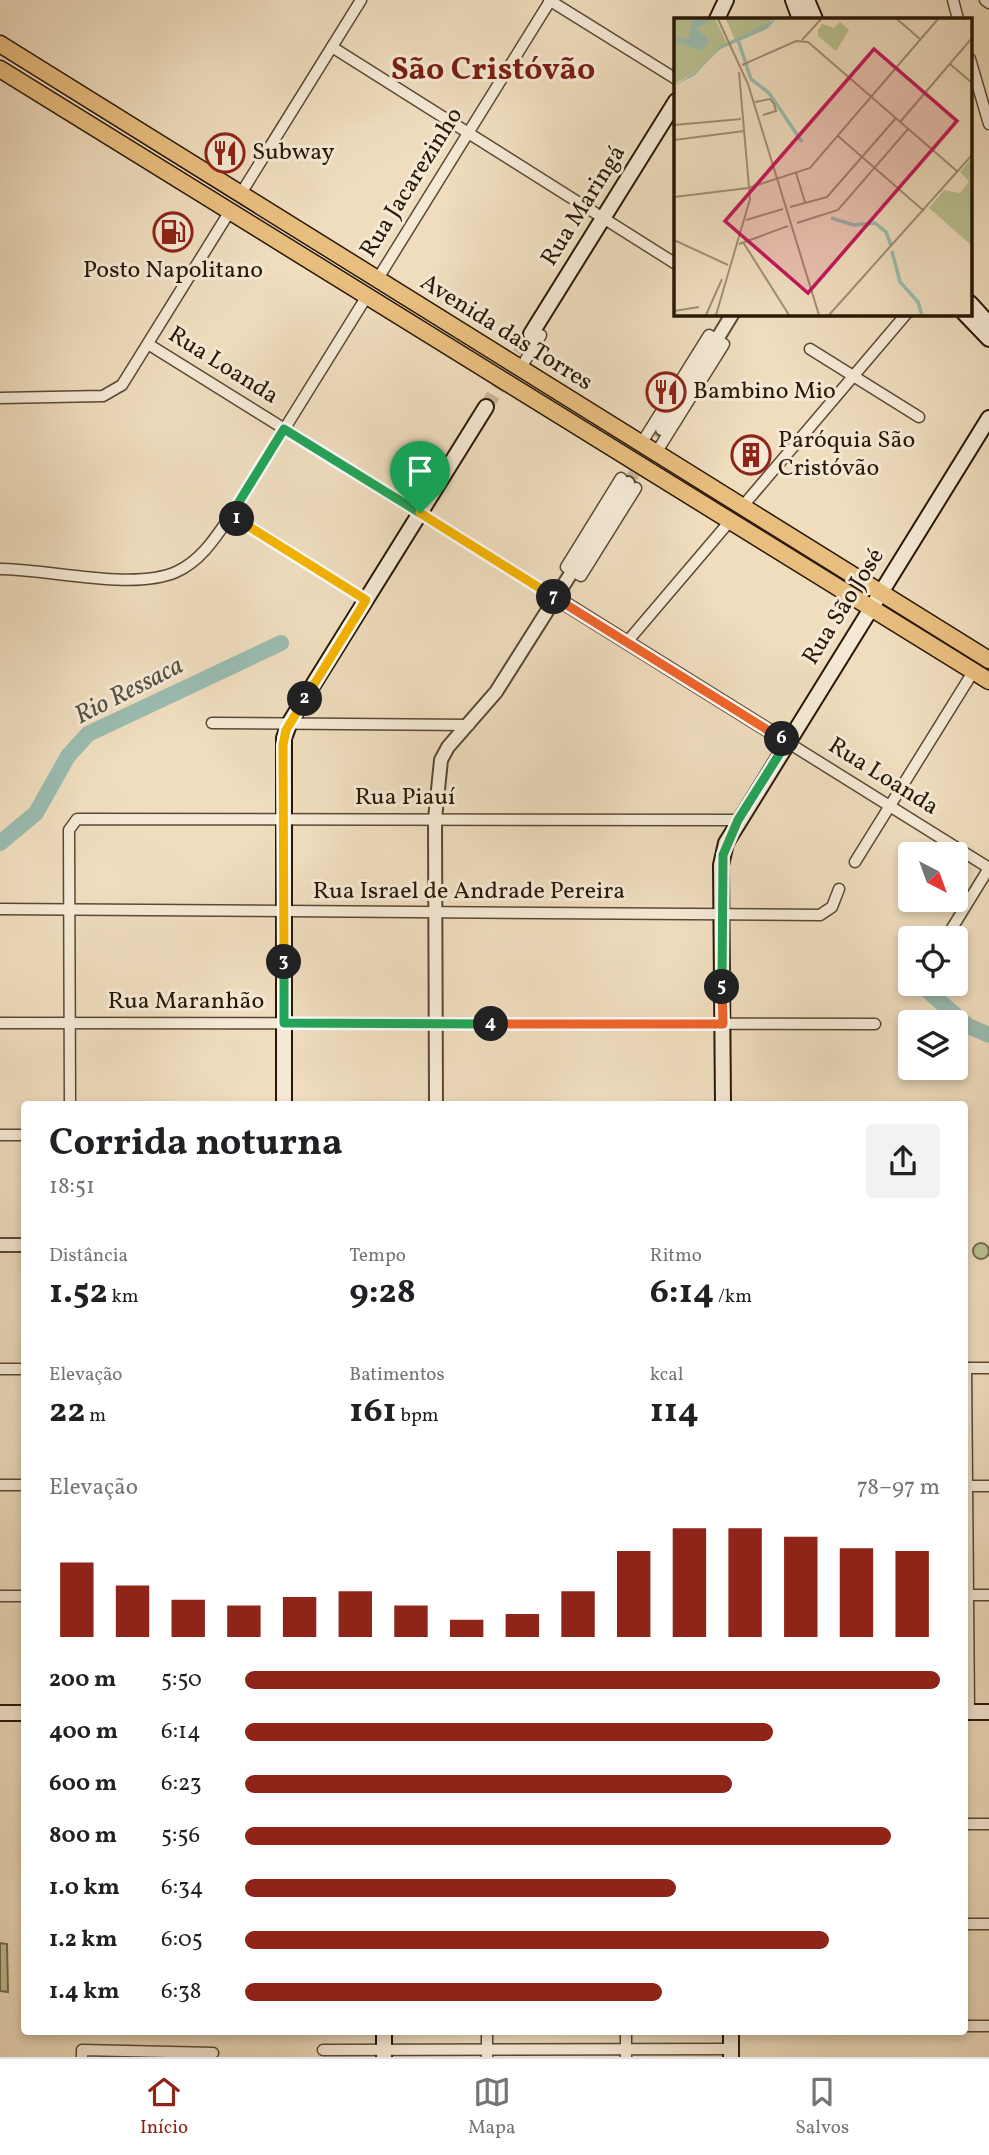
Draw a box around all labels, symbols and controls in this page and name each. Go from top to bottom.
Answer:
inset map [674,18,972,315]
district label: São Cristóvão [391,49,595,93]
street label: Rua Jacarezinho [352,101,472,265]
restaurant icon: Subway [204,132,246,174]
place label: Subway [252,136,334,170]
street label: Rua Maringá [533,139,635,273]
fuel station icon: Posto Napolitano [152,211,194,253]
place label: Posto Napolitano [83,254,263,288]
street label: Avenida das Torres [413,266,599,400]
street label: Rua Loanda [161,319,285,413]
restaurant icon: Bambino Mio [645,371,687,413]
place label: Bambino Mio [693,375,836,409]
place label: Paróquia São Cristóvão [778,424,915,486]
building icon: Paróquia São Cristóvão [730,434,772,476]
pin [390,441,450,513]
icon: arrive [401,452,439,490]
pin: 1 [219,502,254,536]
text: 1 [233,505,240,531]
street label: Rua São José [795,542,893,672]
pin: 7 [536,580,572,614]
text: 7 [549,583,558,609]
water label: Rio Ressaca [68,648,190,734]
pin: 2 [288,682,322,716]
text: 2 [300,685,309,711]
pin: 6 [764,722,800,756]
text: 6 [776,725,787,751]
street label: Rua Loanda [821,730,945,824]
street label: Rua Piauí [355,781,455,815]
north arrow [898,842,968,912]
map controls [898,842,968,1080]
street label: Rua Israel de Andrade Pereira [313,875,625,909]
button: locate [898,926,968,996]
pin: 3 [266,944,302,979]
text: 3 [279,948,288,974]
pin: 5 [704,970,740,1004]
text: 5 [717,973,726,999]
street label: Rua Maranhão [108,985,264,1019]
pin: 4 [474,1006,508,1042]
text: 4 [485,1010,496,1036]
button: layers [898,1010,968,1080]
text: Corrida noturna [49,1118,343,1171]
button: share [866,1124,940,1198]
text: 18:51 [49,1171,95,1203]
text: Distância [49,1243,128,1269]
text: Tempo [349,1243,406,1269]
text: Ritmo [650,1243,702,1269]
text: 1.52 [49,1269,108,1317]
text: 9:28 [349,1269,416,1317]
text: 6:14 [650,1269,714,1317]
text: km [108,1284,139,1310]
text: /km [714,1284,752,1310]
text: Elevação [49,1362,122,1388]
text: Batimentos [349,1362,445,1388]
text: kcal [650,1362,683,1388]
text: 22 [49,1388,85,1436]
text: 161 [349,1388,397,1436]
text: 114 [650,1388,699,1436]
text: m [85,1403,106,1429]
text: bpm [397,1403,439,1429]
text: Elevação [49,1472,138,1504]
text: 78–97 m [857,1472,940,1504]
text: 200 m [49,1664,116,1696]
text: 5:50 [161,1664,202,1696]
text: 400 m [49,1716,118,1748]
text: 6:14 [161,1716,201,1748]
text: 600 m [49,1768,117,1800]
text: 6:23 [161,1768,202,1800]
text: 800 m [49,1820,117,1852]
text: 5:56 [161,1820,200,1852]
text: 1.0 km [49,1872,120,1904]
text: 6:34 [161,1872,204,1904]
text: 1.2 km [49,1924,118,1956]
text: 6:05 [161,1924,203,1956]
text: 1.4 km [49,1976,120,2008]
text: 6:38 [161,1976,202,2008]
tab: Início [140,2073,188,2141]
tab: Mapa [468,2073,515,2141]
tab: Salvos [795,2073,849,2141]

